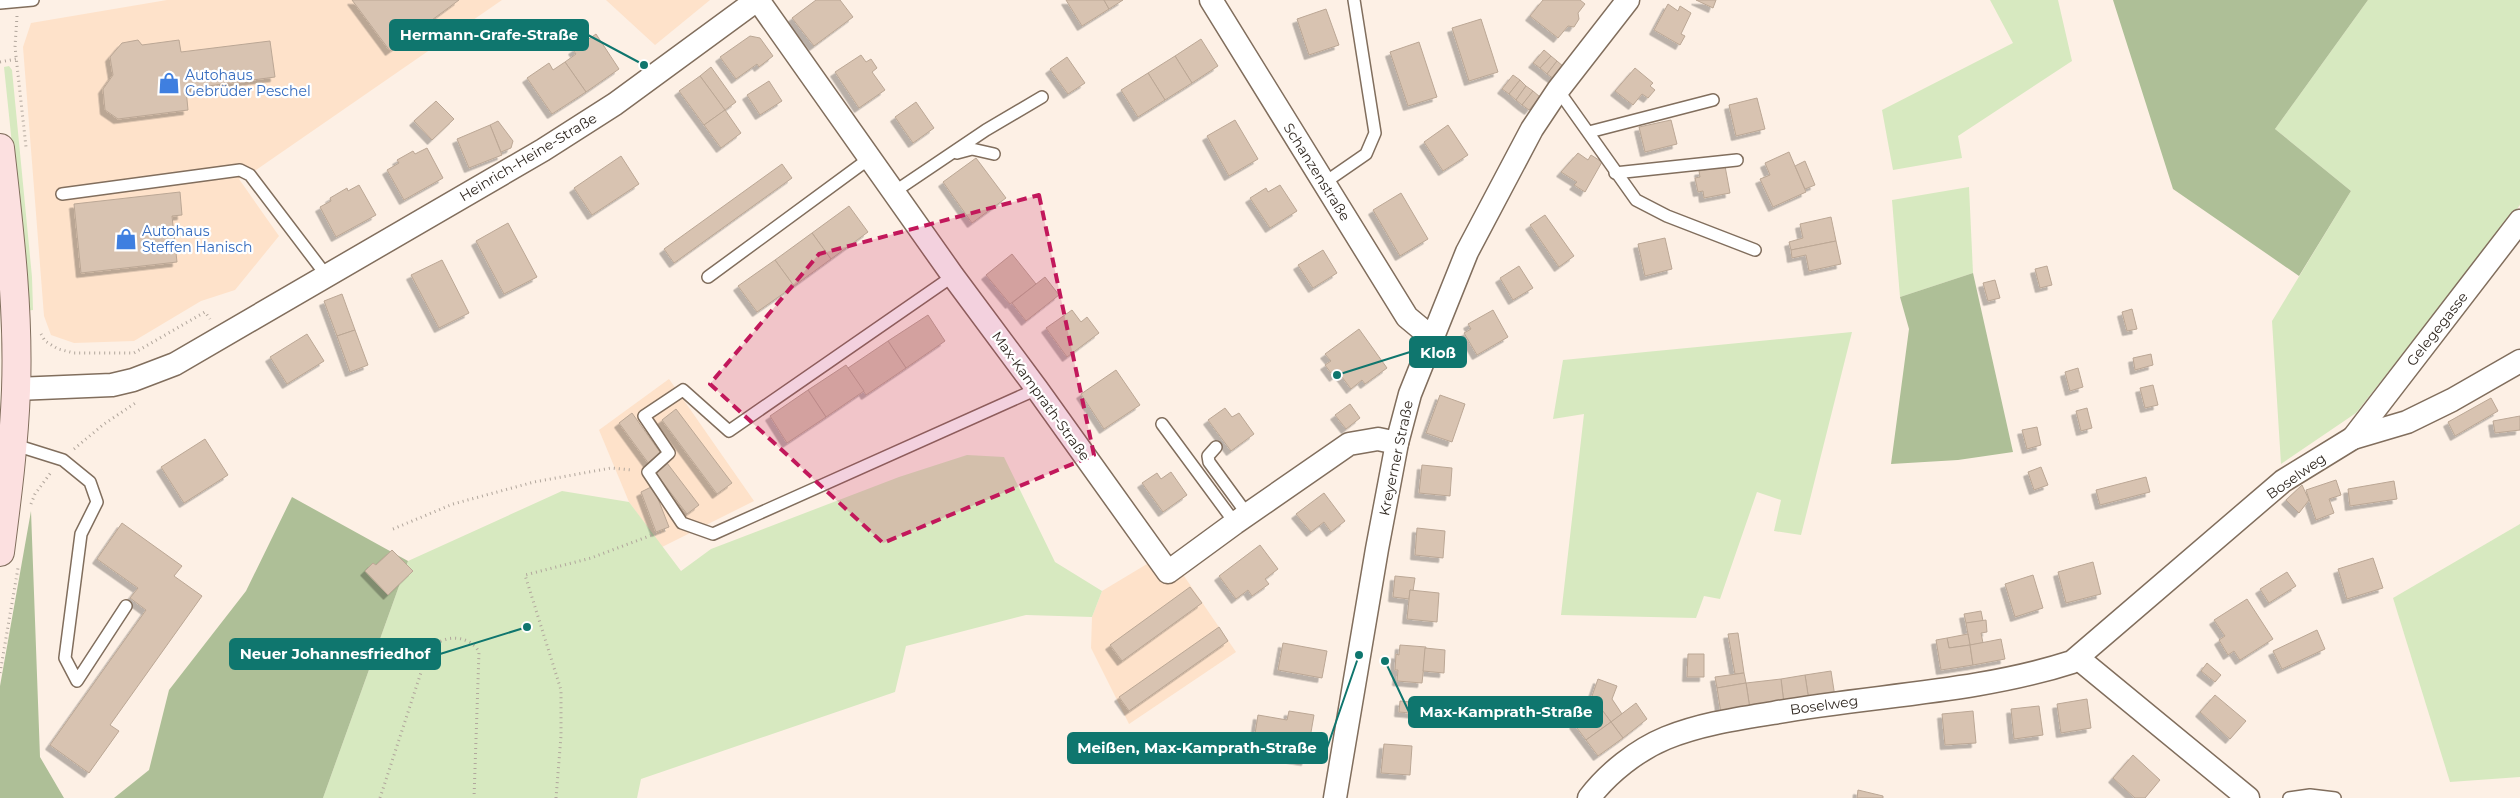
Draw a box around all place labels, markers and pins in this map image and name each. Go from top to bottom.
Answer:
callout: Hermann-Grafe-Straße [390,20,588,50]
place label: Autohaus Gebrüder Peschel [185,66,311,100]
shop icon: Autohaus Gebrüder Peschel [156,70,182,96]
place label: Autohaus Steffen Hanisch [142,222,252,256]
shop icon: Autohaus Steffen Hanisch [113,226,139,252]
callout: Kloß [1410,337,1466,367]
callout: Neuer Johannesfriedhof [230,639,440,669]
callout: Max-Kamprath-Straße [1409,697,1602,727]
callout: Meißen, Max-Kamprath-Straße [1068,733,1327,763]

